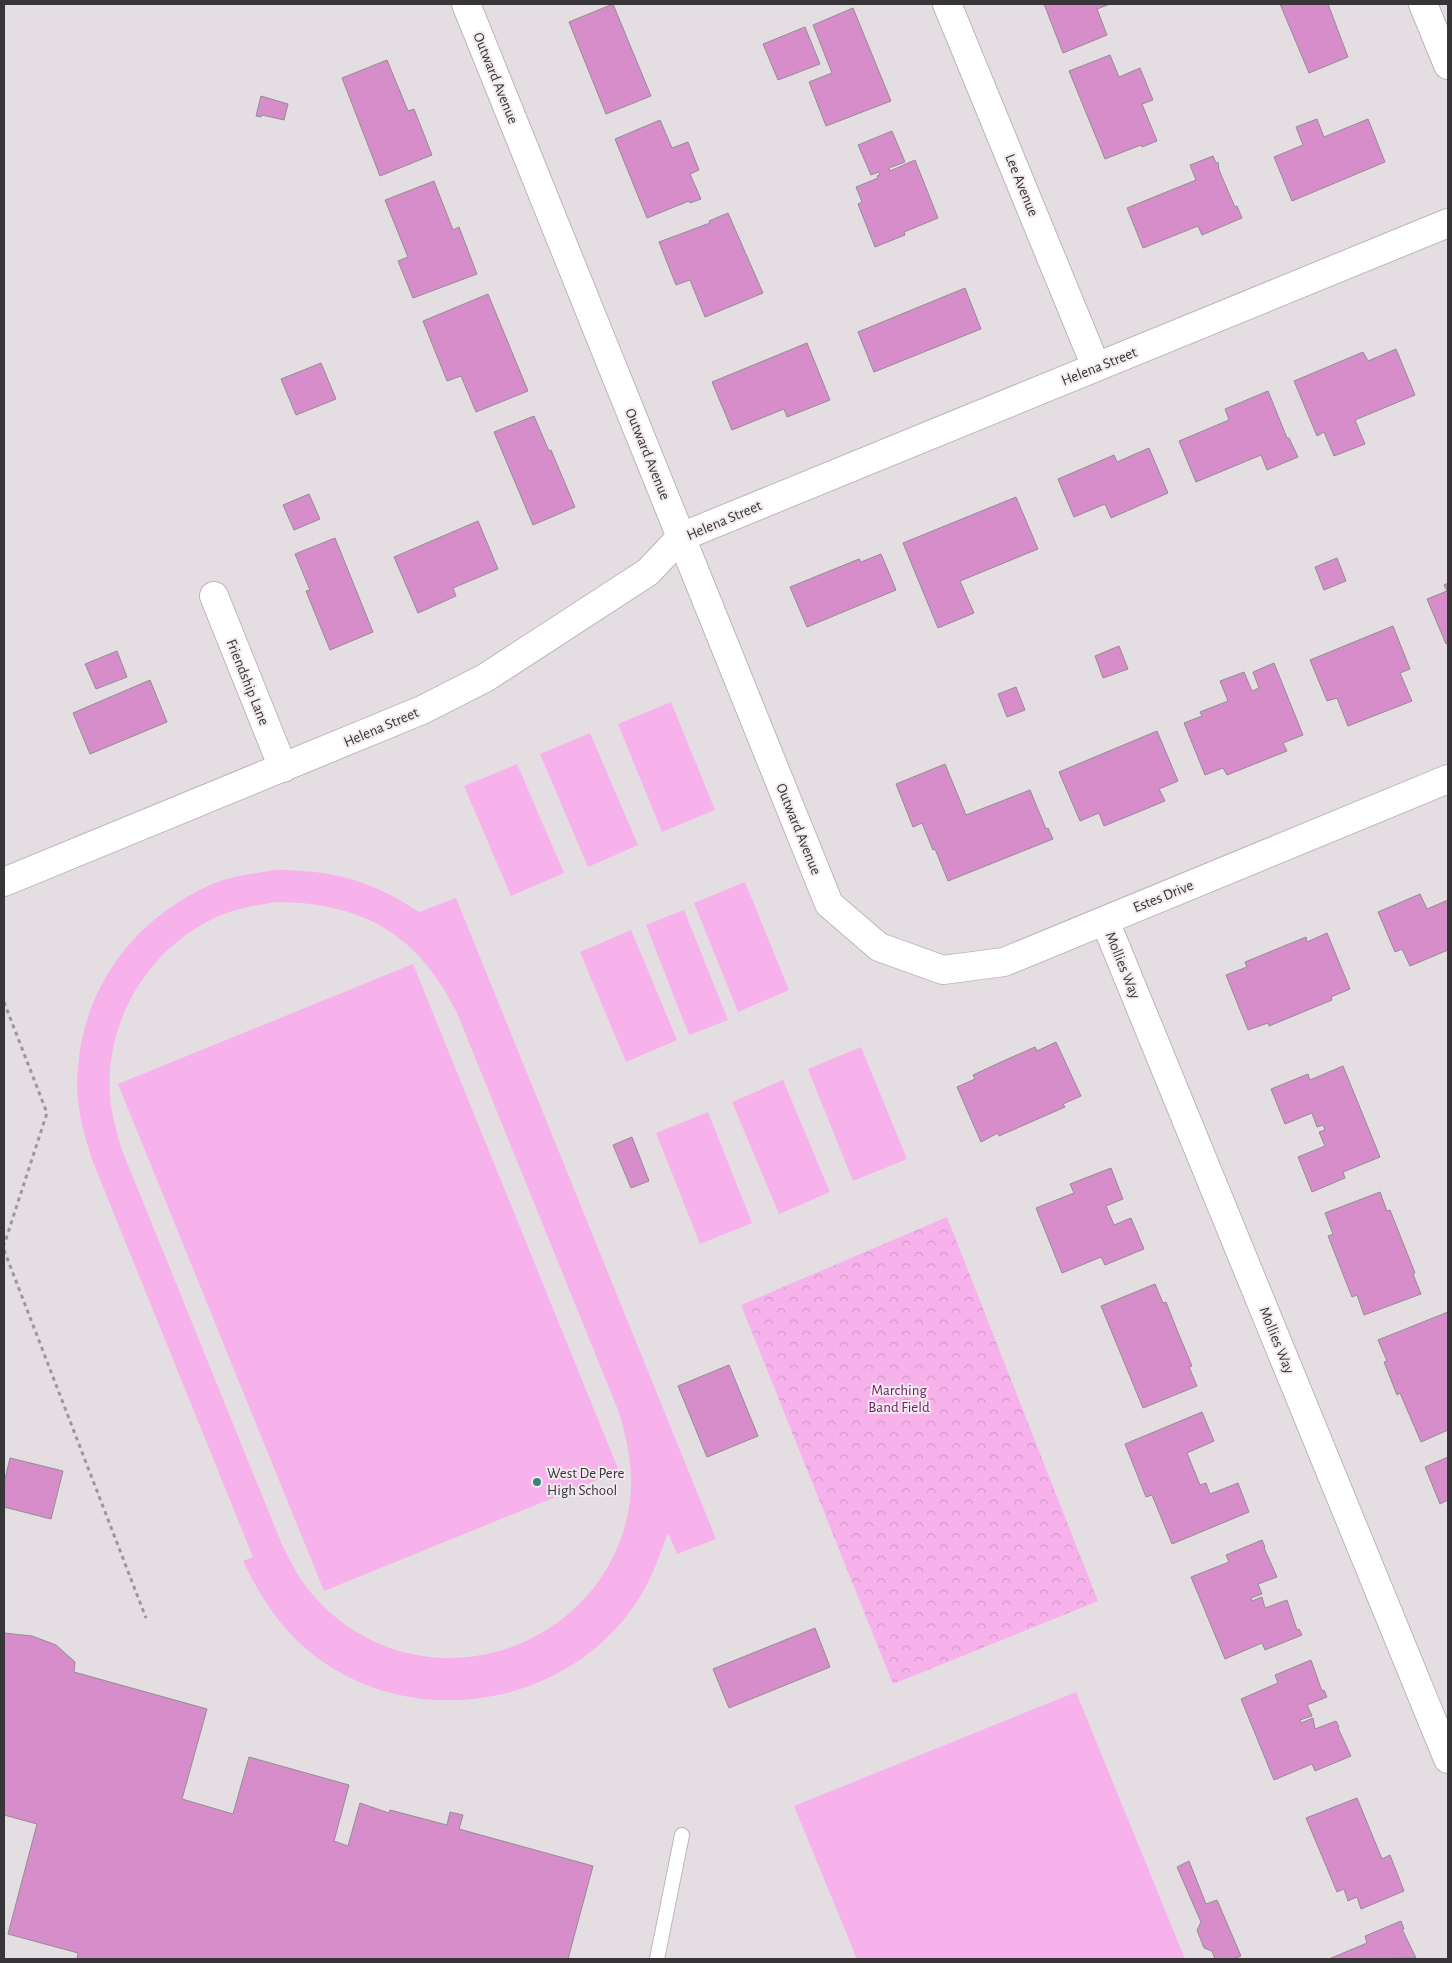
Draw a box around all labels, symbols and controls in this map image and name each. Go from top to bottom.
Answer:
street label: Outward Avenue [470,30,521,126]
street label: Lee Avenue [1002,152,1041,219]
street label: Helena Street [1059,344,1139,388]
street label: Outward Avenue [622,406,673,502]
street label: Helena Street [684,498,764,543]
street label: Friendship Lane [223,637,272,728]
street label: Helena Street [341,705,421,750]
street label: Outward Avenue [773,781,824,877]
street label: Estes Drive [1131,878,1196,915]
street label: Mollies Way [1102,930,1143,1001]
street label: Mollies Way [1256,1305,1297,1376]
park label: Marching Band Field [868,1383,930,1415]
place label: West De Pere High School [547,1466,624,1498]
marker: West De Pere High School [531,1476,543,1488]

